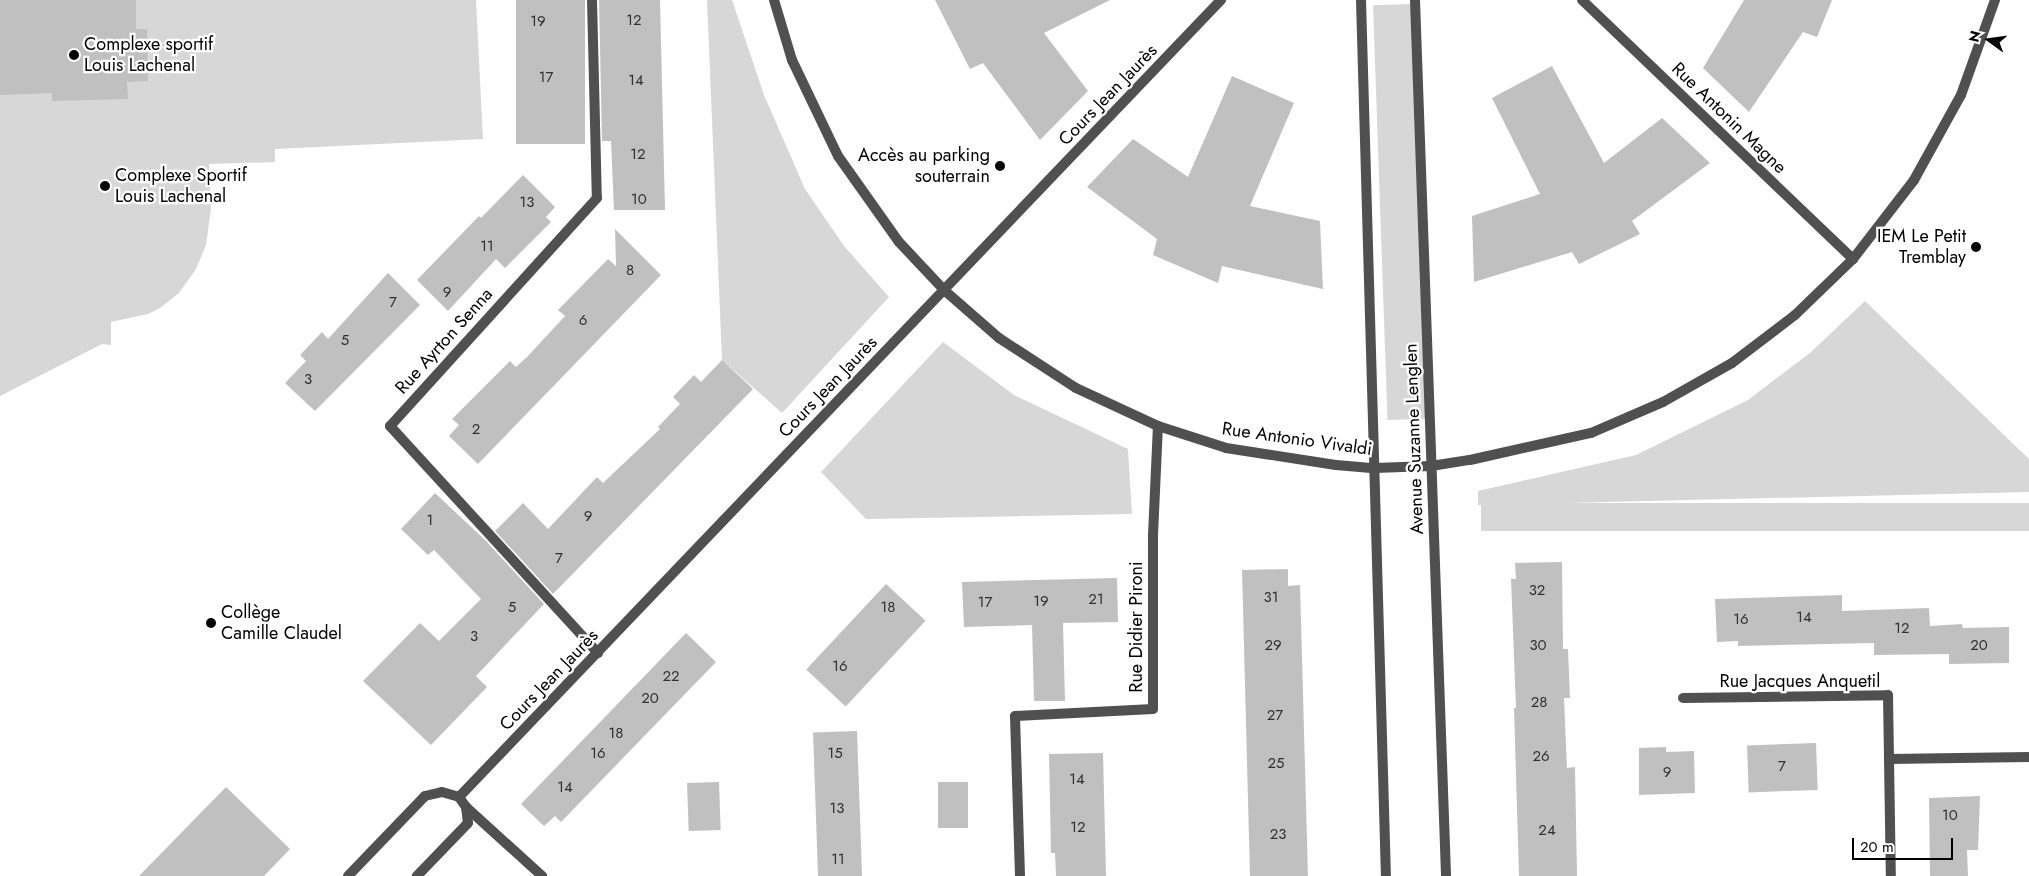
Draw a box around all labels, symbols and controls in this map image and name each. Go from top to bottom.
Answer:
house number: 12 [626,12,642,30]
house number: 19 [530,13,546,31]
north arrow [1964,15,2014,65]
text: N [1963,29,1985,44]
place label: Complexe sportif Louis Lachenal [84,34,213,76]
street label: Cours Jean Jaurès [1054,40,1162,150]
marker: Complexe sportif Louis Lachenal [68,49,80,61]
street label: Rue Antonin Magne [1667,58,1791,178]
house number: 17 [539,69,553,87]
house number: 14 [628,72,644,90]
place label: Accès au parking souterrain [858,145,990,188]
house number: 12 [630,146,646,164]
marker: Accès au parking souterrain [994,160,1006,172]
place label: Complexe Sportif Louis Lachenal [115,165,247,208]
marker: Complexe Sportif Louis Lachenal [99,180,111,192]
house number: 10 [631,191,647,209]
house number: 13 [520,194,534,212]
place label: IEM Le Petit Tremblay [1877,226,1966,268]
house number: 11 [480,238,494,256]
marker: IEM Le Petit Tremblay [1970,241,1982,253]
house number: 8 [626,262,634,280]
street label: Rue Ayrton Senna [391,284,497,398]
house number: 9 [443,284,451,302]
house number: 7 [389,294,397,312]
house number: 6 [579,312,587,330]
house number: 5 [341,332,349,350]
street label: Cours Jean Jaurès [774,332,882,442]
street label: Avenue Suzanne Lenglen [1400,343,1428,535]
house number: 3 [304,371,312,389]
street label: Rue Antonio Vivaldi [1221,418,1373,460]
house number: 2 [472,421,480,439]
house number: 9 [584,508,592,526]
house number: 1 [427,512,433,530]
house number: 7 [555,550,563,568]
street label: Rue Didier Pironi [1125,561,1147,693]
house number: 32 [1529,582,1545,600]
house number: 31 [1264,589,1278,607]
house number: 21 [1088,591,1104,609]
house number: 19 [1033,593,1049,611]
house number: 17 [978,594,992,612]
house number: 5 [508,599,516,617]
house number: 18 [881,599,895,617]
place label: Collège Camille Claudel [221,602,342,644]
house number: 14 [1796,609,1812,627]
house number: 16 [1733,611,1749,629]
marker: Collège Camille Claudel [205,617,217,629]
house number: 12 [1894,620,1910,638]
street label: Cours Jean Jaurès [495,625,603,735]
house number: 3 [470,628,478,646]
house number: 29 [1264,637,1282,655]
house number: 30 [1529,637,1547,655]
house number: 20 [1970,637,1988,655]
house number: 16 [832,658,848,676]
house number: 22 [662,668,680,686]
street label: Rue Jacques Anquetil [1720,670,1880,692]
house number: 20 [641,690,659,708]
house number: 28 [1531,694,1547,712]
house number: 27 [1267,707,1283,725]
house number: 18 [609,725,623,743]
house number: 16 [590,745,606,763]
house number: 15 [827,745,843,763]
house number: 26 [1532,748,1550,766]
house number: 25 [1268,755,1284,773]
house number: 7 [1778,758,1786,776]
house number: 9 [1663,764,1671,782]
house number: 14 [1069,771,1085,789]
house number: 14 [557,779,573,797]
house number: 13 [830,800,844,818]
house number: 10 [1942,807,1958,825]
house number: 12 [1070,819,1086,837]
house number: 24 [1538,822,1556,840]
house number: 23 [1270,826,1286,844]
scale bar [1854,828,1955,860]
text: 20 m [1860,836,1894,858]
house number: 11 [831,851,845,869]

